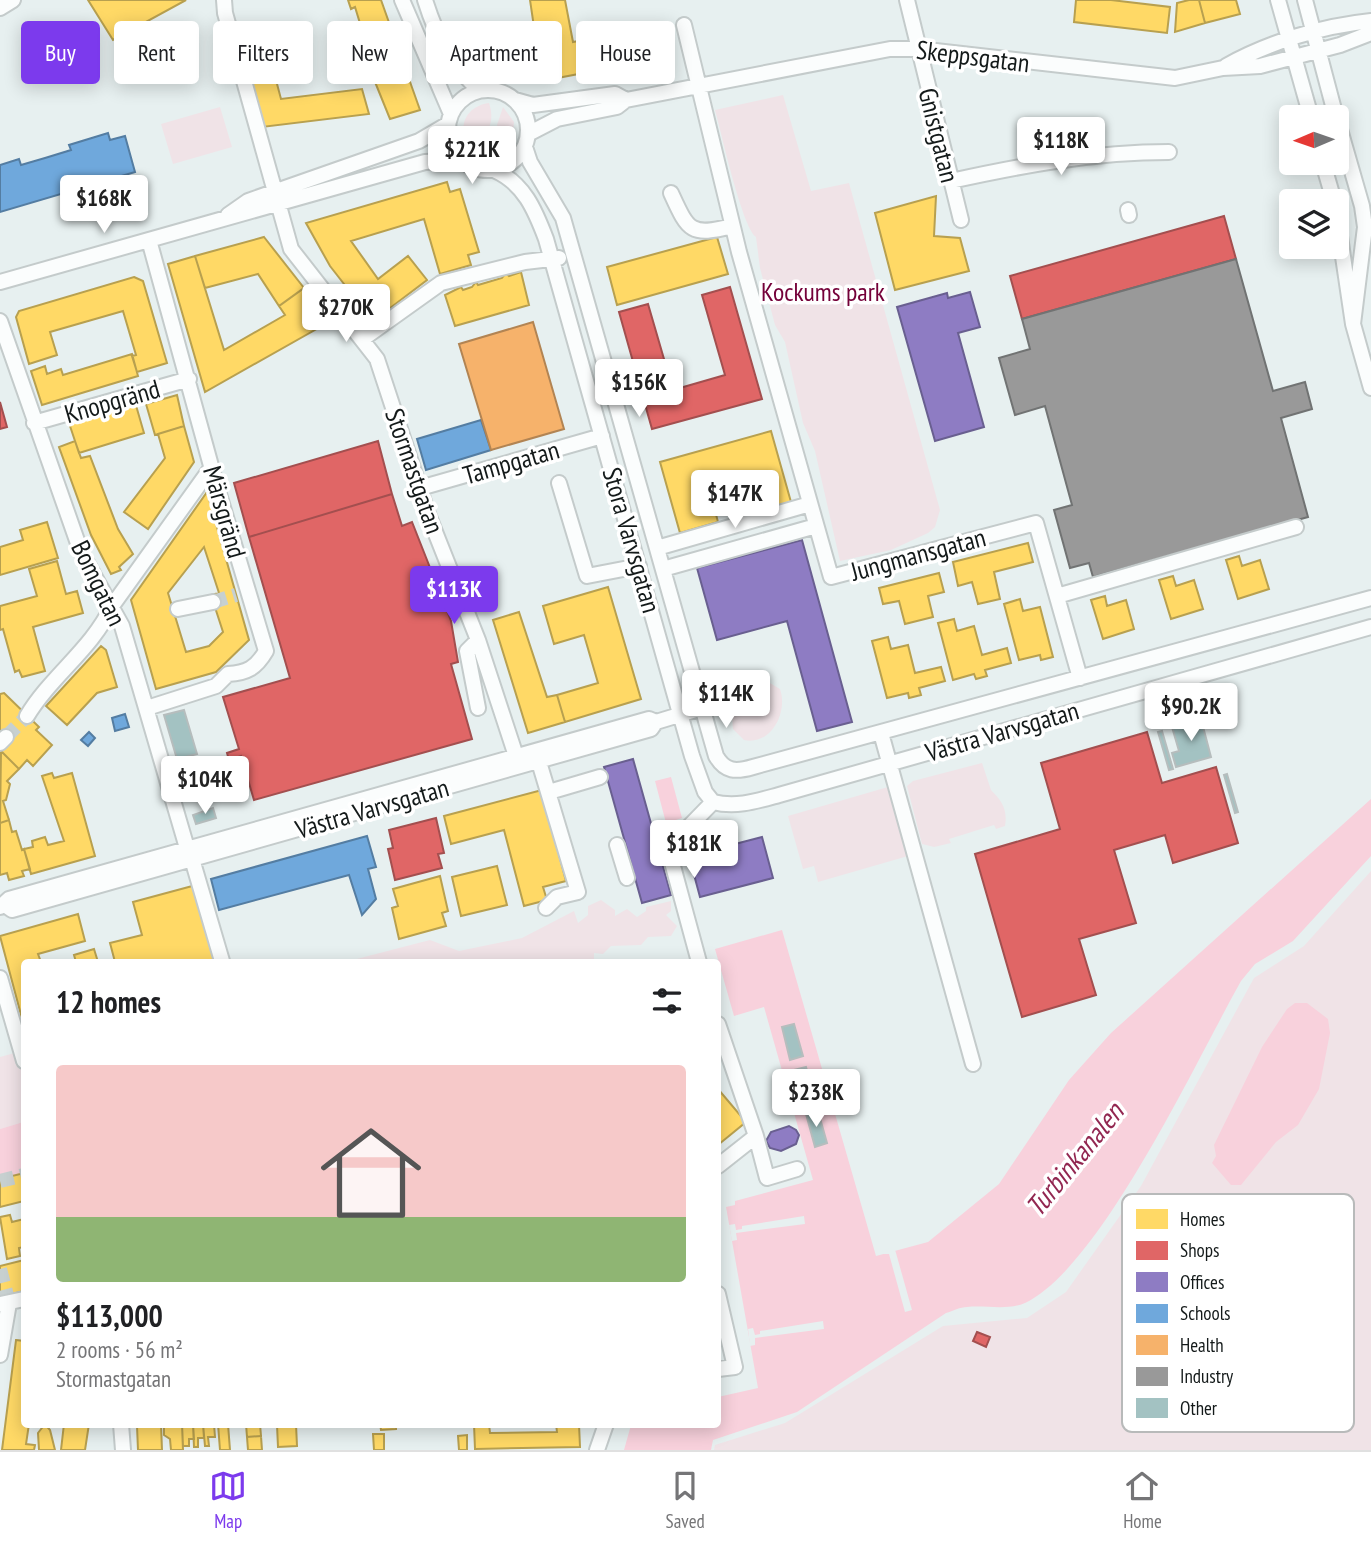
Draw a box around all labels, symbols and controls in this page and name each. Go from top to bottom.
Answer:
chip: Buy [21,21,100,84]
chip: Rent [114,21,199,84]
chip: Filters [213,21,313,84]
chip: New [327,21,412,84]
chip: Apartment [426,21,562,84]
chip: House [576,21,675,84]
street label: Skeppsgatan [915,33,1031,79]
street label: Gnistgatan [911,84,967,186]
north arrow [1279,105,1349,175]
map controls [1279,105,1349,259]
pin: $118K [1012,118,1110,177]
text: $118K [1033,125,1089,154]
pin: $221K [423,127,521,186]
text: $221K [444,134,500,163]
pin: $168K [55,176,153,235]
text: $168K [76,183,132,212]
button: layers [1279,189,1349,259]
park label: Kockums park [761,275,885,308]
pin: $270K [297,284,395,344]
text: $270K [318,292,374,321]
pin: $156K [590,360,688,419]
text: $156K [611,367,667,396]
street label: Knopgränd [61,372,163,430]
street label: Stormastgatan [378,404,452,538]
street label: Tampgatan [459,433,563,491]
street label: Märsgränd [196,462,254,562]
street label: Stora Varvsgatan [596,464,668,616]
pin: $147K [686,470,784,530]
text: $147K [707,478,763,507]
street label: Jungmansgatan [846,520,989,588]
street label: Bomgatan [64,535,134,631]
pin: $113K [405,566,503,626]
text: $113K [426,574,482,603]
pin: $114K [677,670,775,730]
text: $114K [698,678,754,707]
pin: $90.2K [1134,684,1248,743]
text: $90.2K [1161,691,1221,720]
street label: Västra Varvsgatan [921,693,1082,769]
pin: $104K [156,756,254,816]
text: $104K [177,764,233,793]
street label: Västra Varvsgatan [291,770,452,846]
pin: $181K [645,820,743,880]
text: $181K [666,828,722,857]
text: 12 homes [56,982,161,1021]
icon: filters [648,982,686,1020]
pin: $238K [767,1070,865,1129]
text: $238K [788,1077,844,1106]
water label: Turbinkanalen [1017,1093,1132,1224]
icon: home [308,1110,434,1236]
legend [1122,1194,1354,1432]
text: Homes [1180,1207,1225,1231]
text: Shops [1180,1238,1219,1262]
text: Offices [1180,1270,1224,1294]
text: $113,000 [56,1296,163,1335]
text: Schools [1180,1301,1231,1325]
text: Health [1180,1333,1224,1357]
text: 2 rooms · 56 m² [56,1335,183,1364]
text: Stormastgatan [56,1364,171,1393]
text: Industry [1180,1364,1234,1388]
text: Other [1180,1396,1218,1420]
tab: Map [209,1467,247,1533]
tab: Saved [666,1467,705,1533]
tab: Home [1123,1467,1162,1533]

